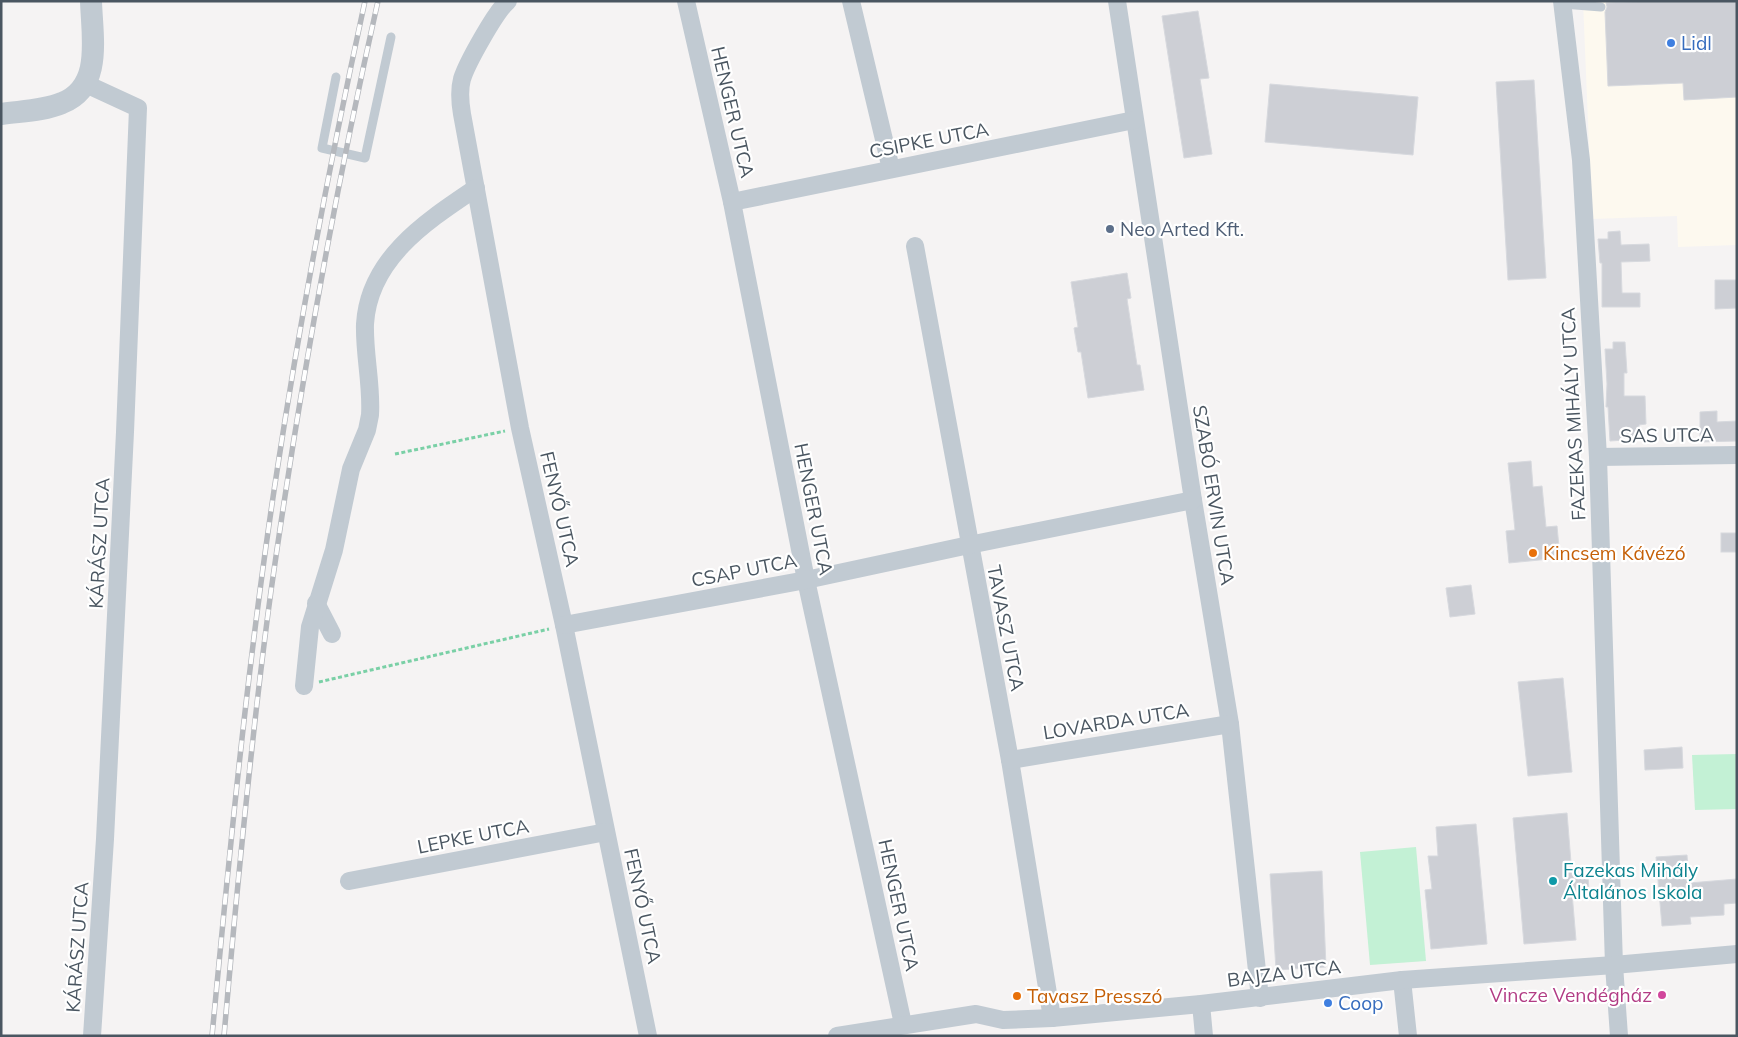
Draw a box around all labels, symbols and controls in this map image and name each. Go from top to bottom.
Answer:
place label: Lidl [1681,31,1712,55]
marker: Lidl [1665,37,1677,49]
street label: HENGER UTCA [706,44,760,180]
street label: CSIPKE UTCA [867,117,991,163]
place label: Neo Arted Kft. [1120,217,1244,241]
marker: Neo Arted Kft. [1104,223,1116,235]
street label: FAZEKAS MIHÁLY UTCA [1555,307,1591,521]
street label: SZABÓ ERVIN UTCA [1188,403,1240,587]
street label: SAS UTCA [1620,422,1714,448]
street label: HENGER UTCA [789,441,839,577]
street label: FENYŐ UTCA [535,449,585,569]
street label: KÁRÁSZ UTCA [84,477,114,609]
place label: Kincsem Kávézó [1543,541,1686,565]
marker: Kincsem Kávézó [1527,547,1539,559]
street label: CSAP UTCA [689,548,799,592]
street label: TAVASZ UTCA [982,563,1030,693]
street label: LOVARDA UTCA [1041,698,1191,744]
street label: LEPKE UTCA [415,813,531,859]
street label: HENGER UTCA [873,837,925,973]
street label: FENYŐ UTCA [619,846,667,966]
place label: Fazekas Mihály Általános Iskola [1563,858,1703,904]
marker: Fazekas Mihály Általános Iskola [1547,875,1559,887]
street label: KÁRÁSZ UTCA [60,881,94,1013]
street label: BAJZA UTCA [1226,954,1342,992]
place label: Vincze Vendégház [1490,983,1652,1007]
place label: Tavasz Presszó [1027,984,1162,1008]
marker: Vincze Vendégház [1656,989,1668,1001]
marker: Tavasz Presszó [1011,990,1023,1002]
place label: Coop [1338,991,1383,1015]
marker: Coop [1322,997,1334,1009]

